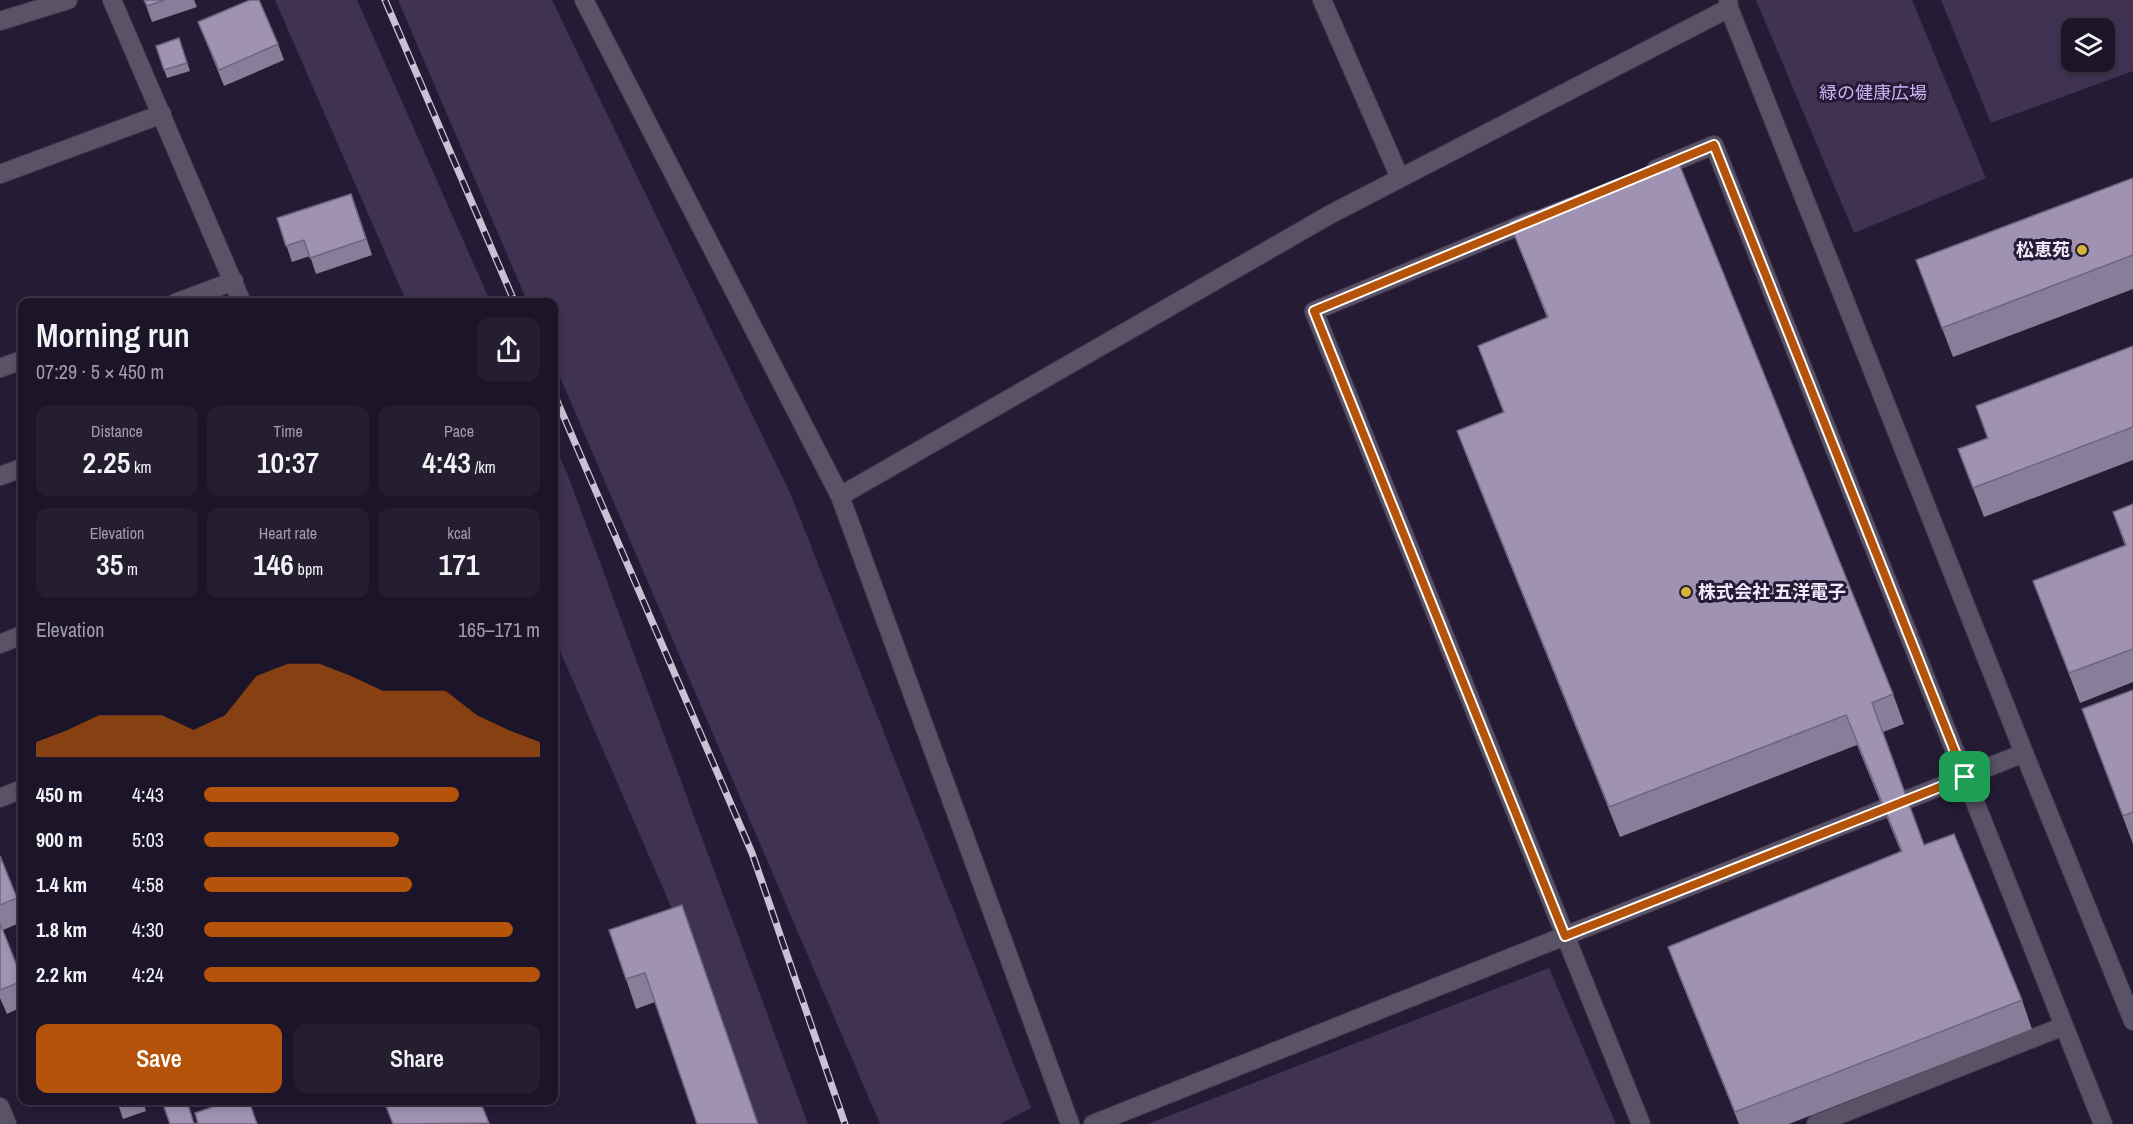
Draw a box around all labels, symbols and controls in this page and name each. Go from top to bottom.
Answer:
map controls [2061,18,2115,72]
button: layers [2061,18,2115,72]
park label: 緑の健康広場 [1819,80,1927,105]
place label: 松恵苑 [2016,237,2070,262]
marker: 松恵苑 [2075,243,2089,257]
text: Morning run [36,313,190,357]
button: share [477,318,540,381]
text: 07:29 · 5 × 450 m [36,358,164,385]
text: Distance [91,420,143,442]
text: Time [273,420,303,442]
text: Pace [444,420,474,442]
text: 2.25 [82,442,130,482]
text: 10:37 [257,442,319,482]
text: 4:43 [422,442,471,482]
text: km [130,456,152,478]
text: /km [471,456,496,478]
text: Elevation [90,522,144,544]
text: Heart rate [259,522,317,544]
text: kcal [447,522,471,544]
text: 35 [96,544,123,584]
text: 146 [253,544,294,584]
text: 171 [438,544,480,584]
text: m [123,558,138,580]
text: bpm [294,558,323,580]
place label: 株式会社 五洋電子 [1698,579,1846,604]
marker: 株式会社 五洋電子 [1679,585,1693,599]
text: Elevation [36,616,104,643]
text: 165–171 m [458,616,540,643]
pin [1939,751,1990,802]
icon: arrive [1948,760,1981,793]
text: 450 m [36,781,83,808]
text: 4:43 [132,781,164,808]
text: 900 m [36,826,83,853]
text: 5:03 [132,826,164,853]
text: 1.4 km [36,871,87,898]
text: 4:58 [132,871,164,898]
text: 1.8 km [36,916,87,943]
text: 4:30 [132,916,164,943]
text: 2.2 km [36,961,87,988]
text: 4:24 [132,961,164,988]
button: Save [36,1024,282,1093]
button: Share [294,1024,540,1093]

